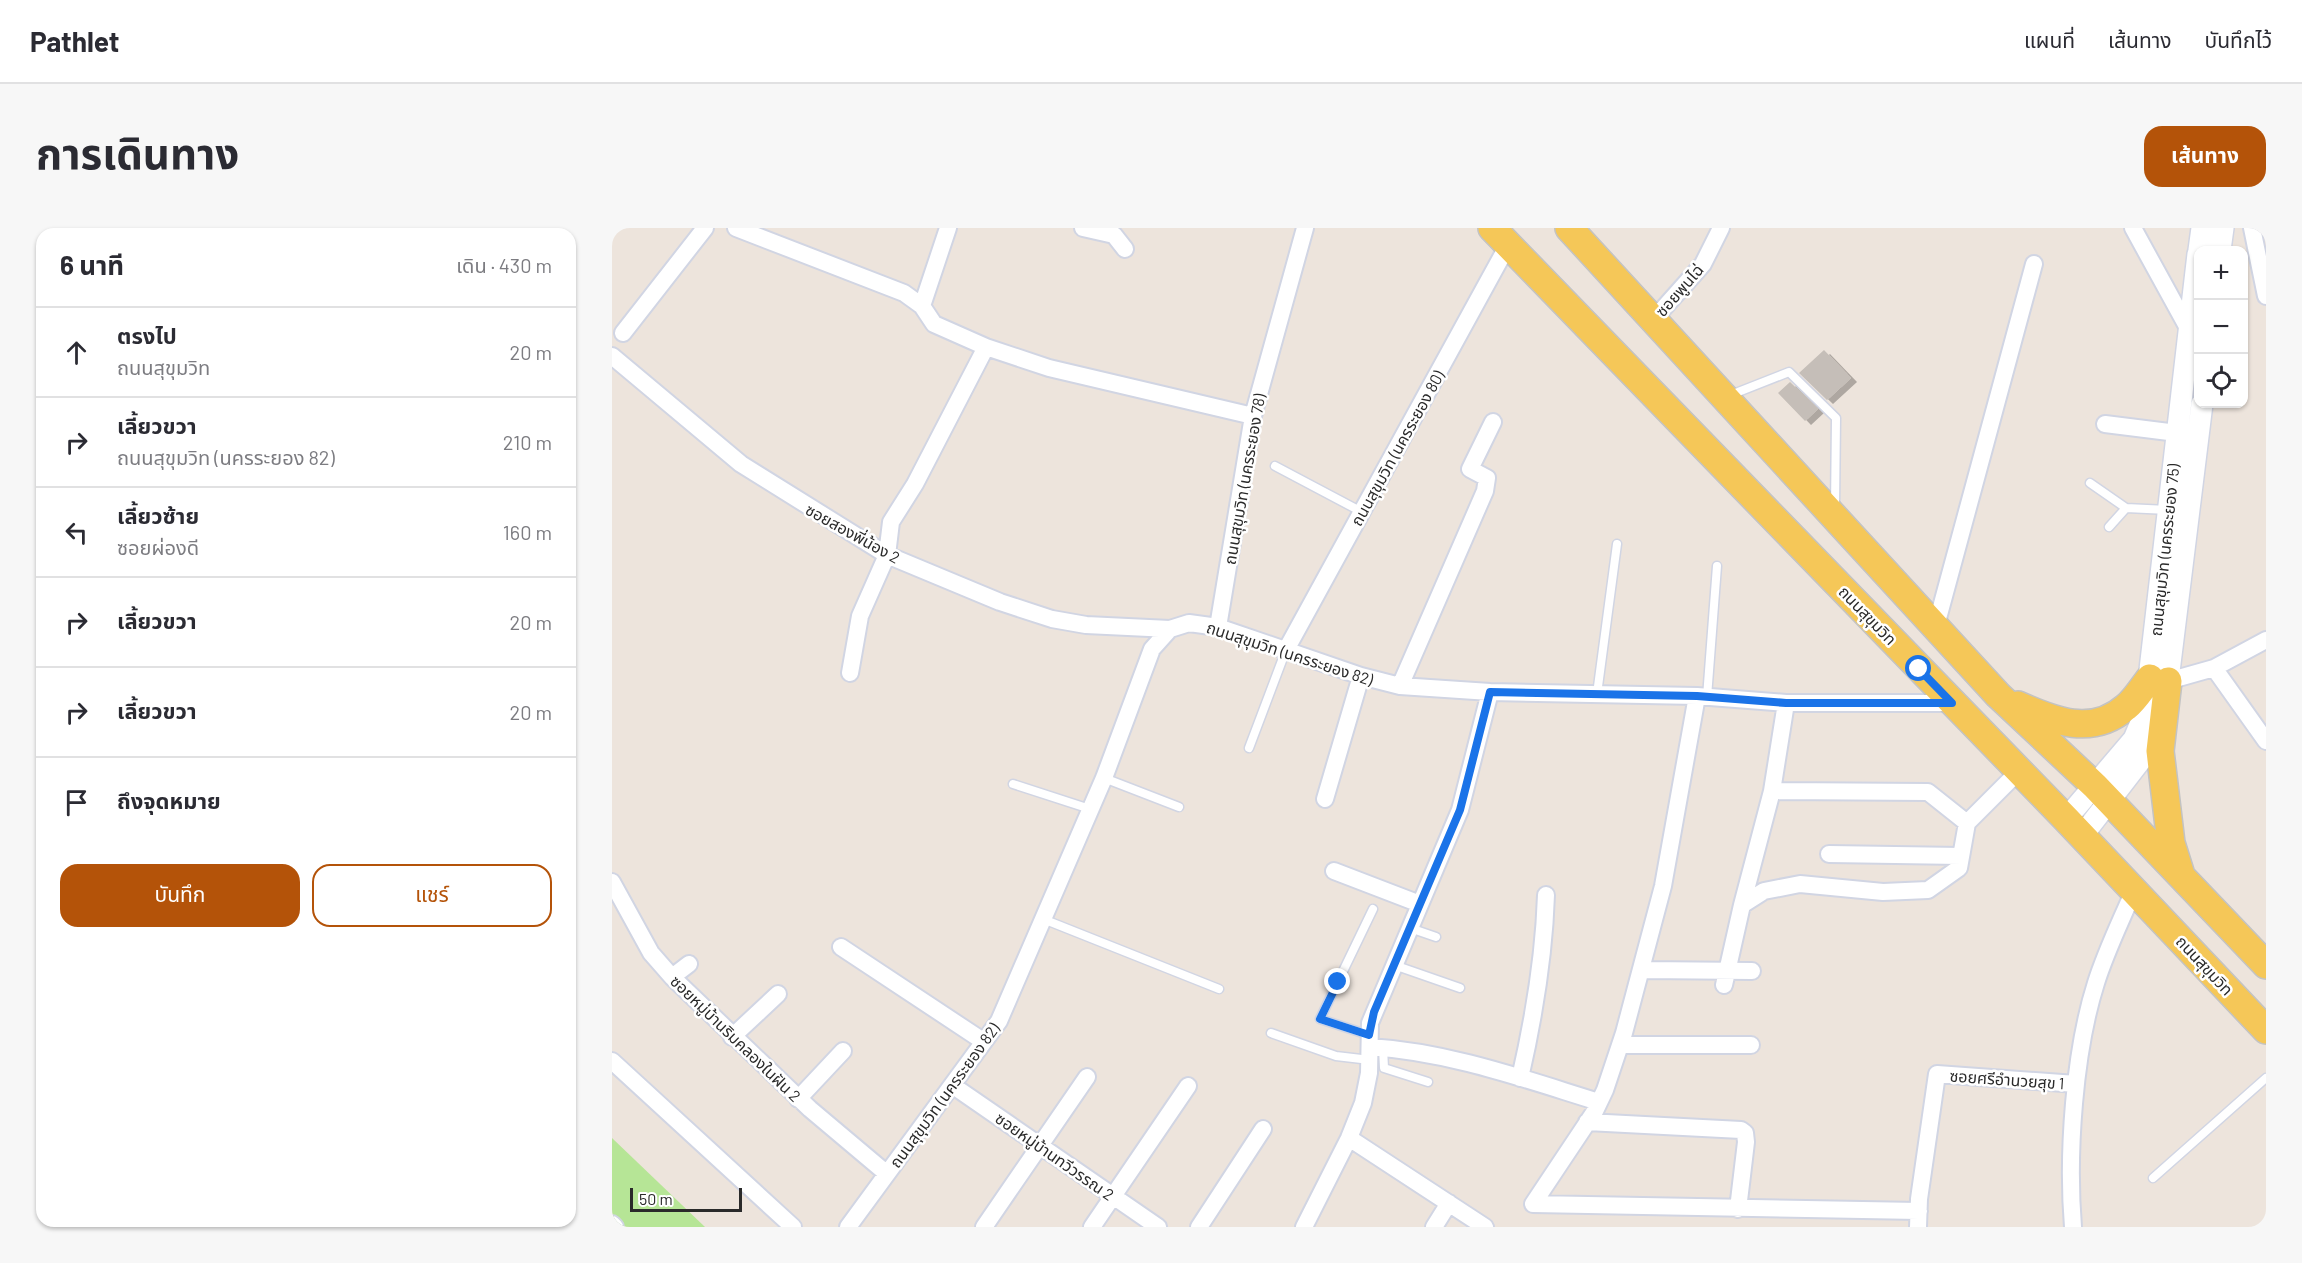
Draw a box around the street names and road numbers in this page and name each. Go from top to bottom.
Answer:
street label: ซอยพูนไฉ่ [1651,260,1708,321]
street label: ถนนสุขุมวิท (นครระยอง 80) [1346,366,1449,529]
street label: ถนนสุขุมวิท (นครระยอง 78) [1220,391,1270,566]
street label: ถนนสุขุมวิท (นครระยอง 75) [2146,462,2184,637]
street label: ซอยสองพี่น้อง 2 [802,498,904,567]
street label: ถนนสุขุมวิท [1835,582,1901,649]
street label: ถนนสุขุมวิท (นครระยอง 82) [1204,617,1377,690]
street label: ถนนสุขุมวิท [2172,931,2237,999]
street label: ซอยหมู่บ้านริมคลองในฝัน 2 [666,971,805,1106]
street label: ถนนสุขุมวิท (นครระยอง 82) [885,1018,1004,1172]
street label: ซอยศรีอำนวยสุข 1 [1949,1066,2065,1093]
street label: ซอยหมู่บ้านทวีวรรณ 2 [992,1108,1118,1205]

